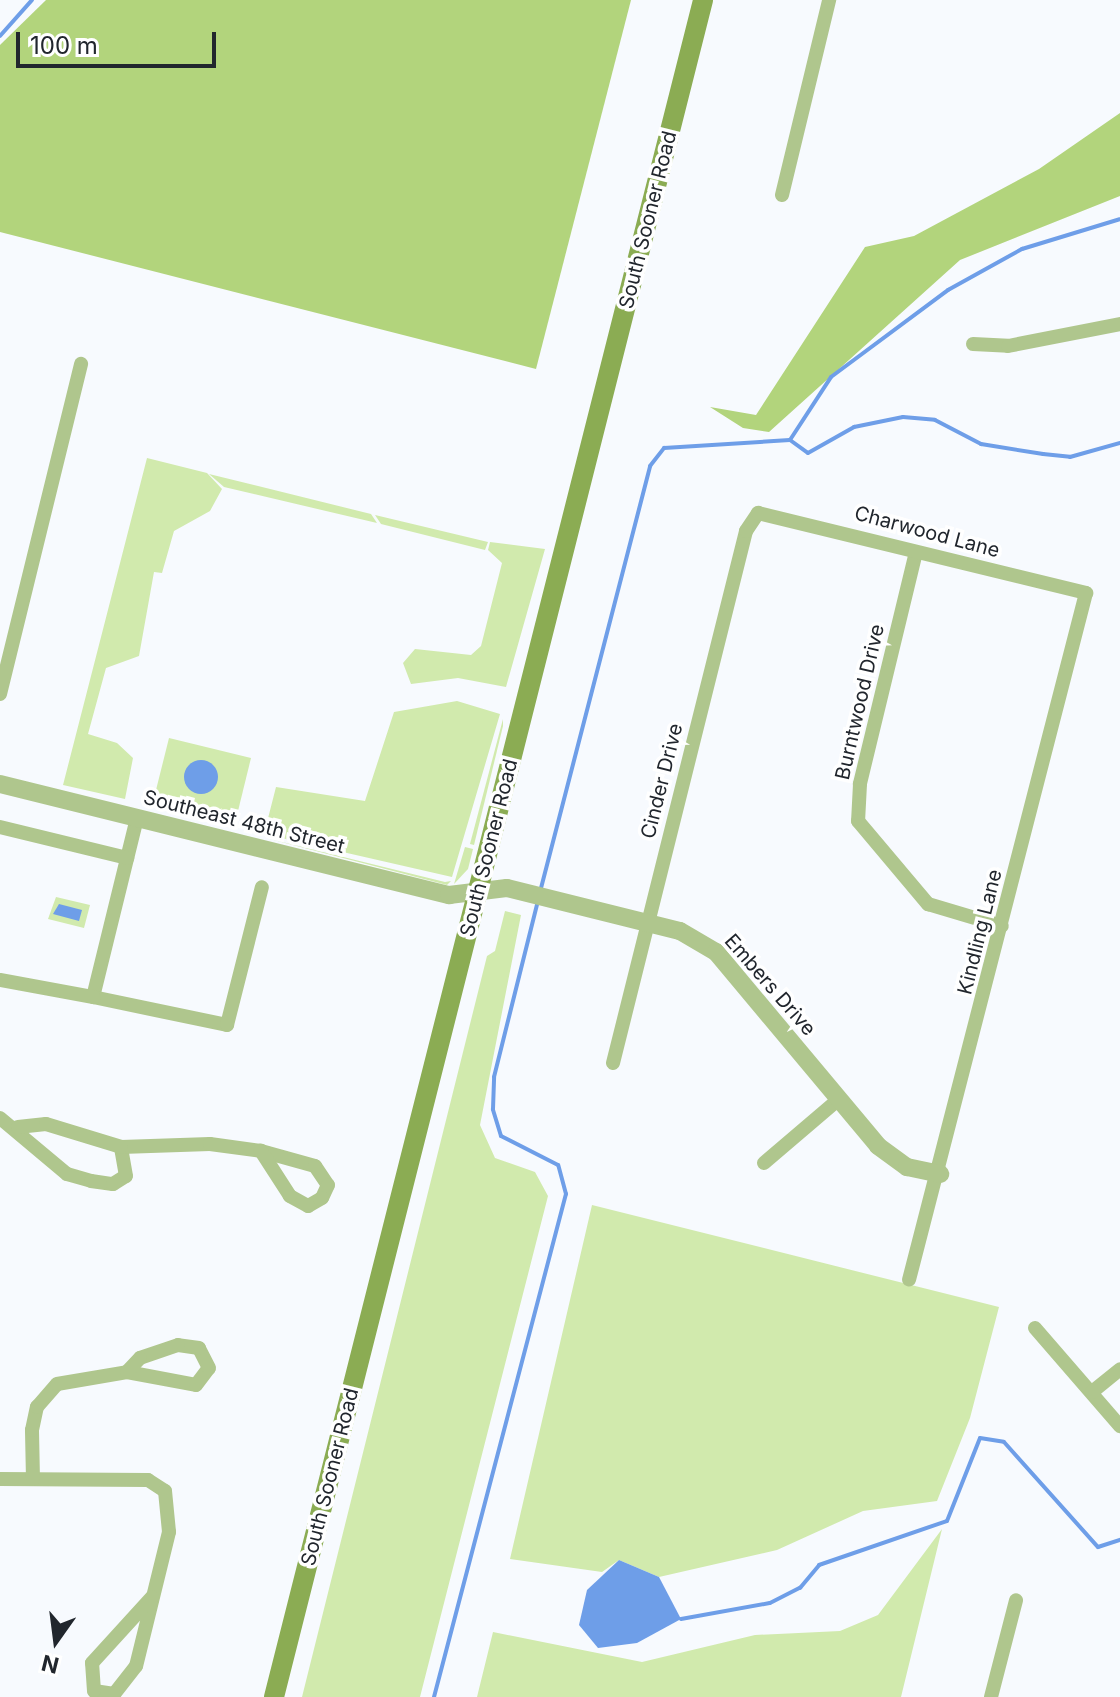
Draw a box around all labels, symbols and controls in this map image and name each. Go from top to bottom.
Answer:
scale bar [20,16,220,66]
text: 100 m [30,31,98,60]
street label: South Sooner Road [614,129,682,311]
street label: Charwood Lane [852,501,1002,563]
street label: Burntwood Drive [830,622,890,782]
street label: Cinder Drive [636,721,688,841]
street label: South Sooner Road [455,757,523,939]
street label: Southeast 48th Street [141,785,347,859]
street label: Kindling Lane [953,867,1007,997]
street label: Embers Drive [719,929,821,1041]
street label: South Sooner Road [296,1386,364,1568]
north arrow [16,1601,96,1681]
text: N [39,1650,61,1679]

